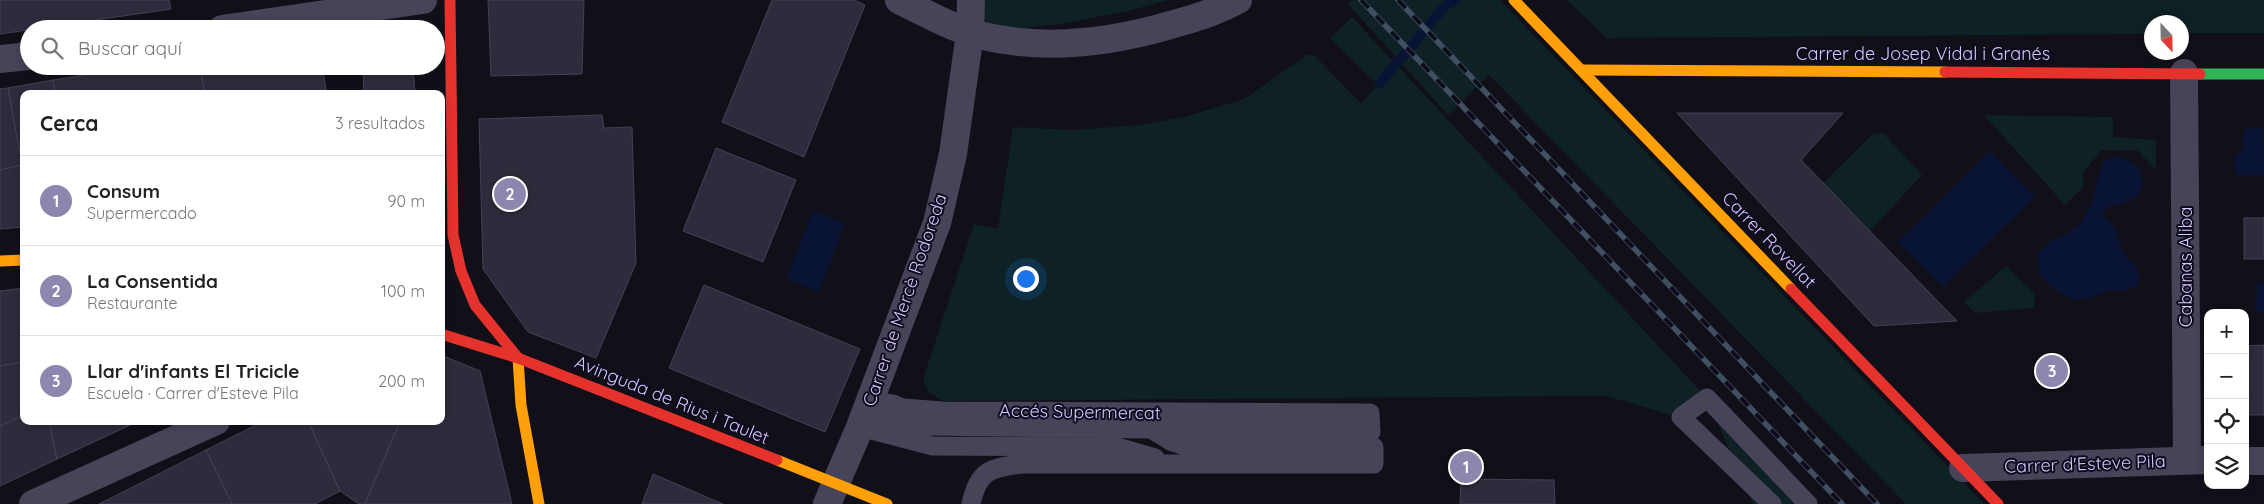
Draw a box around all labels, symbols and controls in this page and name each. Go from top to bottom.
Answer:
north arrow [2144,15,2189,60]
search box [20,20,445,75]
icon: search [38,34,66,62]
text: Buscar aquí [78,36,182,60]
street label: Carrer de Josep Vidal i Granés [1796,42,2050,65]
text: Cerca [40,110,98,136]
text: 3 resultados [335,113,425,133]
pin: 2 [494,175,526,213]
text: Consum [87,179,160,203]
street label: Carrer Rovellat [1717,186,1821,293]
text: 1 [53,191,59,211]
text: 90 m [388,191,425,211]
street label: Carrer de Mercè Rodoreda [857,191,952,409]
text: Supermercado [87,203,197,223]
street label: Cabanas Aliba [2174,207,2197,327]
your location [1013,266,1039,292]
text: La Consentida [87,269,218,293]
text: 2 [51,281,61,301]
text: 100 m [381,281,425,301]
text: Restaurante [87,293,178,313]
map controls [2204,309,2249,489]
button: + [2204,309,2249,354]
street label: Avinguda de Rius i Taulet [572,350,773,449]
pin: 3 [2036,352,2068,390]
button: − [2204,354,2249,399]
text: Llar d'infants El Tricicle [87,359,299,383]
text: 3 [52,371,60,391]
text: 200 m [378,371,425,391]
text: Escuela · Carrer d'Esteve Pila [87,383,299,403]
street label: Accés Supermercat [999,399,1161,424]
button: locate [2204,399,2249,444]
button: layers [2204,444,2249,489]
pin: 1 [1450,448,1482,486]
street label: Carrer d'Esteve Pila [2004,449,2166,478]

